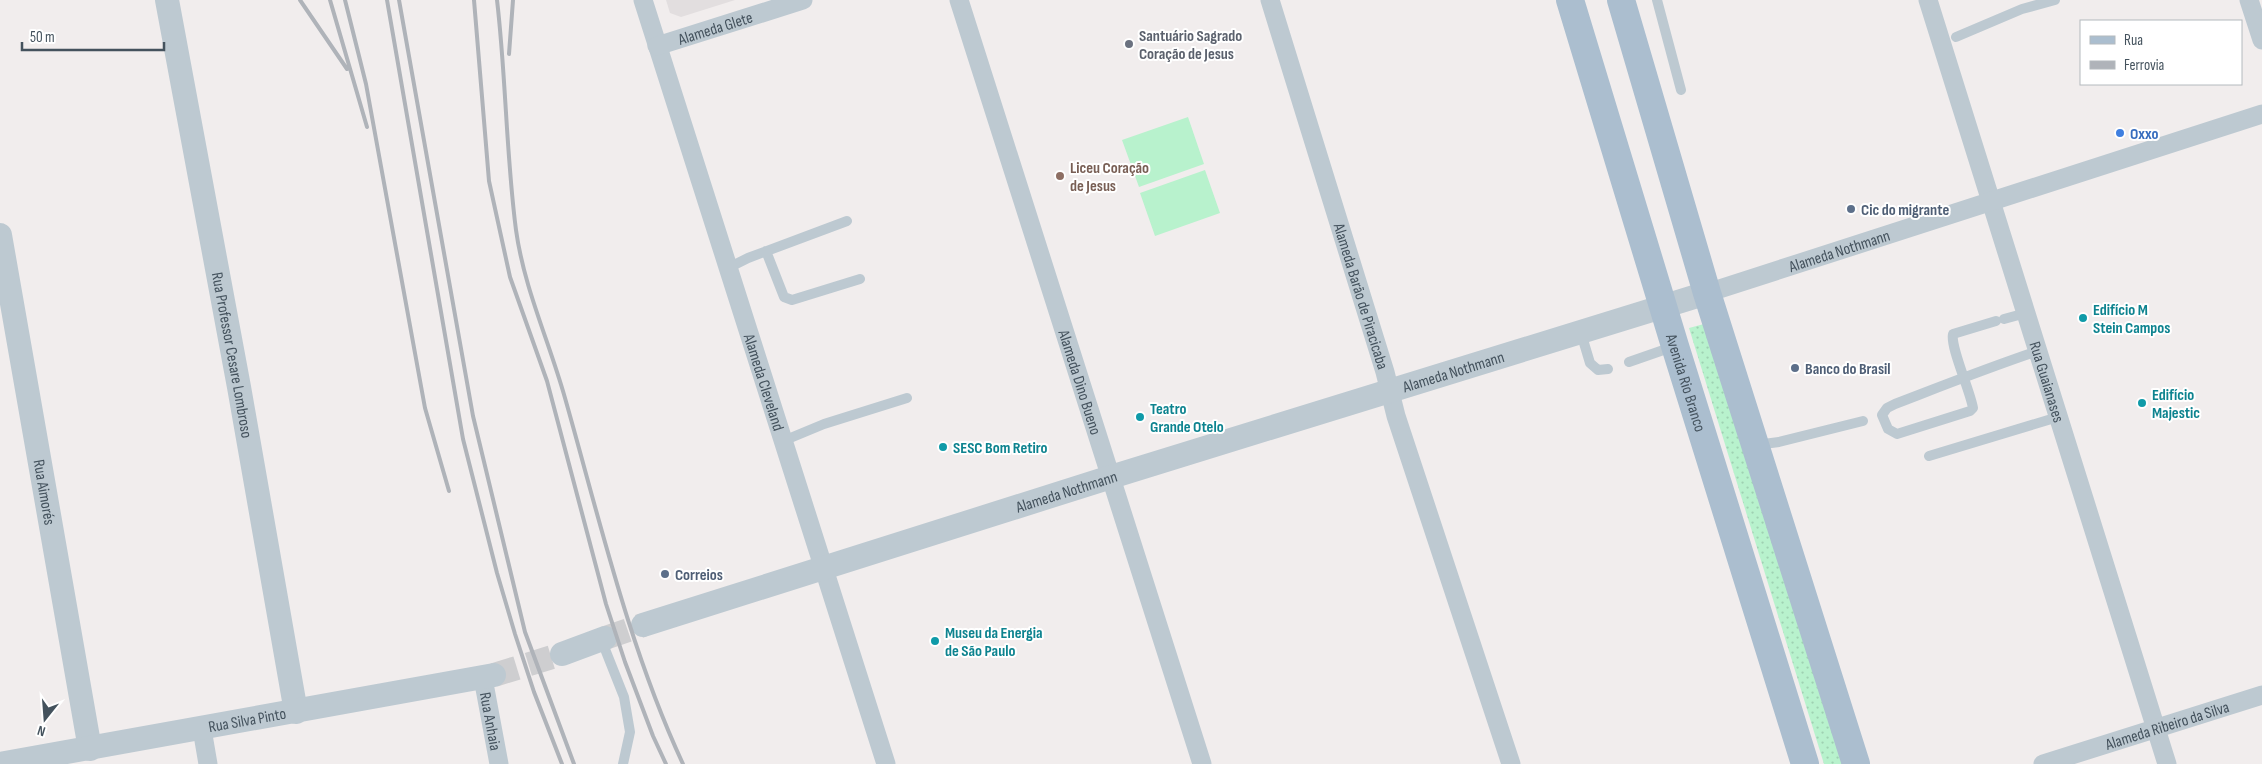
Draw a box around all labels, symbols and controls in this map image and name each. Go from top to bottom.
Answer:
street label: Alameda Glete [675,8,755,50]
scale bar [22,20,165,52]
legend [2080,20,2242,85]
place label: Santuário Sagrado Coração de Jesus [1139,27,1242,64]
text: 50 m [30,28,55,47]
text: Rua [2124,31,2143,50]
marker: Santuário Sagrado Coração de Jesus [1123,38,1135,50]
text: Ferrovia [2124,56,2165,75]
place label: Oxxo [2130,125,2158,144]
marker: Oxxo [2114,127,2126,139]
place label: Liceu Coração de Jesus [1070,159,1149,196]
marker: Liceu Coração de Jesus [1054,170,1066,182]
place label: Cic do migrante [1861,201,1949,220]
marker: Cic do migrante [1845,203,1857,215]
street label: Alameda Barão de Piracicaba [1328,220,1392,372]
street label: Alameda Nothmann [1786,227,1893,277]
street label: Rua Professor Cesare Lombroso [207,271,256,440]
place label: Edifício M Stein Campos [2093,301,2170,338]
marker: Edifício M Stein Campos [2077,312,2089,324]
street label: Alameda Dino Bueno [1053,327,1105,437]
street label: Alameda Cleveland [739,331,787,433]
street label: Avenida Rio Branco [1661,331,1709,434]
street label: Rua Guaianases [2024,339,2068,425]
street label: Alameda Nothmann [1400,348,1507,398]
place label: Banco do Brasil [1805,360,1891,379]
marker: Banco do Brasil [1789,362,1801,374]
place label: Edifício Majestic [2152,386,2200,423]
marker: Edifício Majestic [2136,397,2148,409]
place label: Teatro Grande Otelo [1150,400,1224,437]
marker: Teatro Grande Otelo [1134,411,1146,423]
place label: SESC Bom Retiro [953,439,1048,458]
marker: SESC Bom Retiro [937,441,949,453]
street label: Rua Aimorés [28,458,59,527]
street label: Alameda Nothmann [1013,468,1120,518]
place label: Correios [675,566,723,585]
marker: Correios [659,568,671,580]
place label: Museu da Energia de São Paulo [945,624,1043,661]
marker: Museu da Energia de São Paulo [929,635,941,647]
street label: Rua Anhaia [475,691,504,752]
north arrow [20,694,70,744]
street label: Alameda Ribeiro da Silva [2102,698,2232,755]
street label: Rua Silva Pinto [207,705,288,737]
text: N [35,722,47,740]

